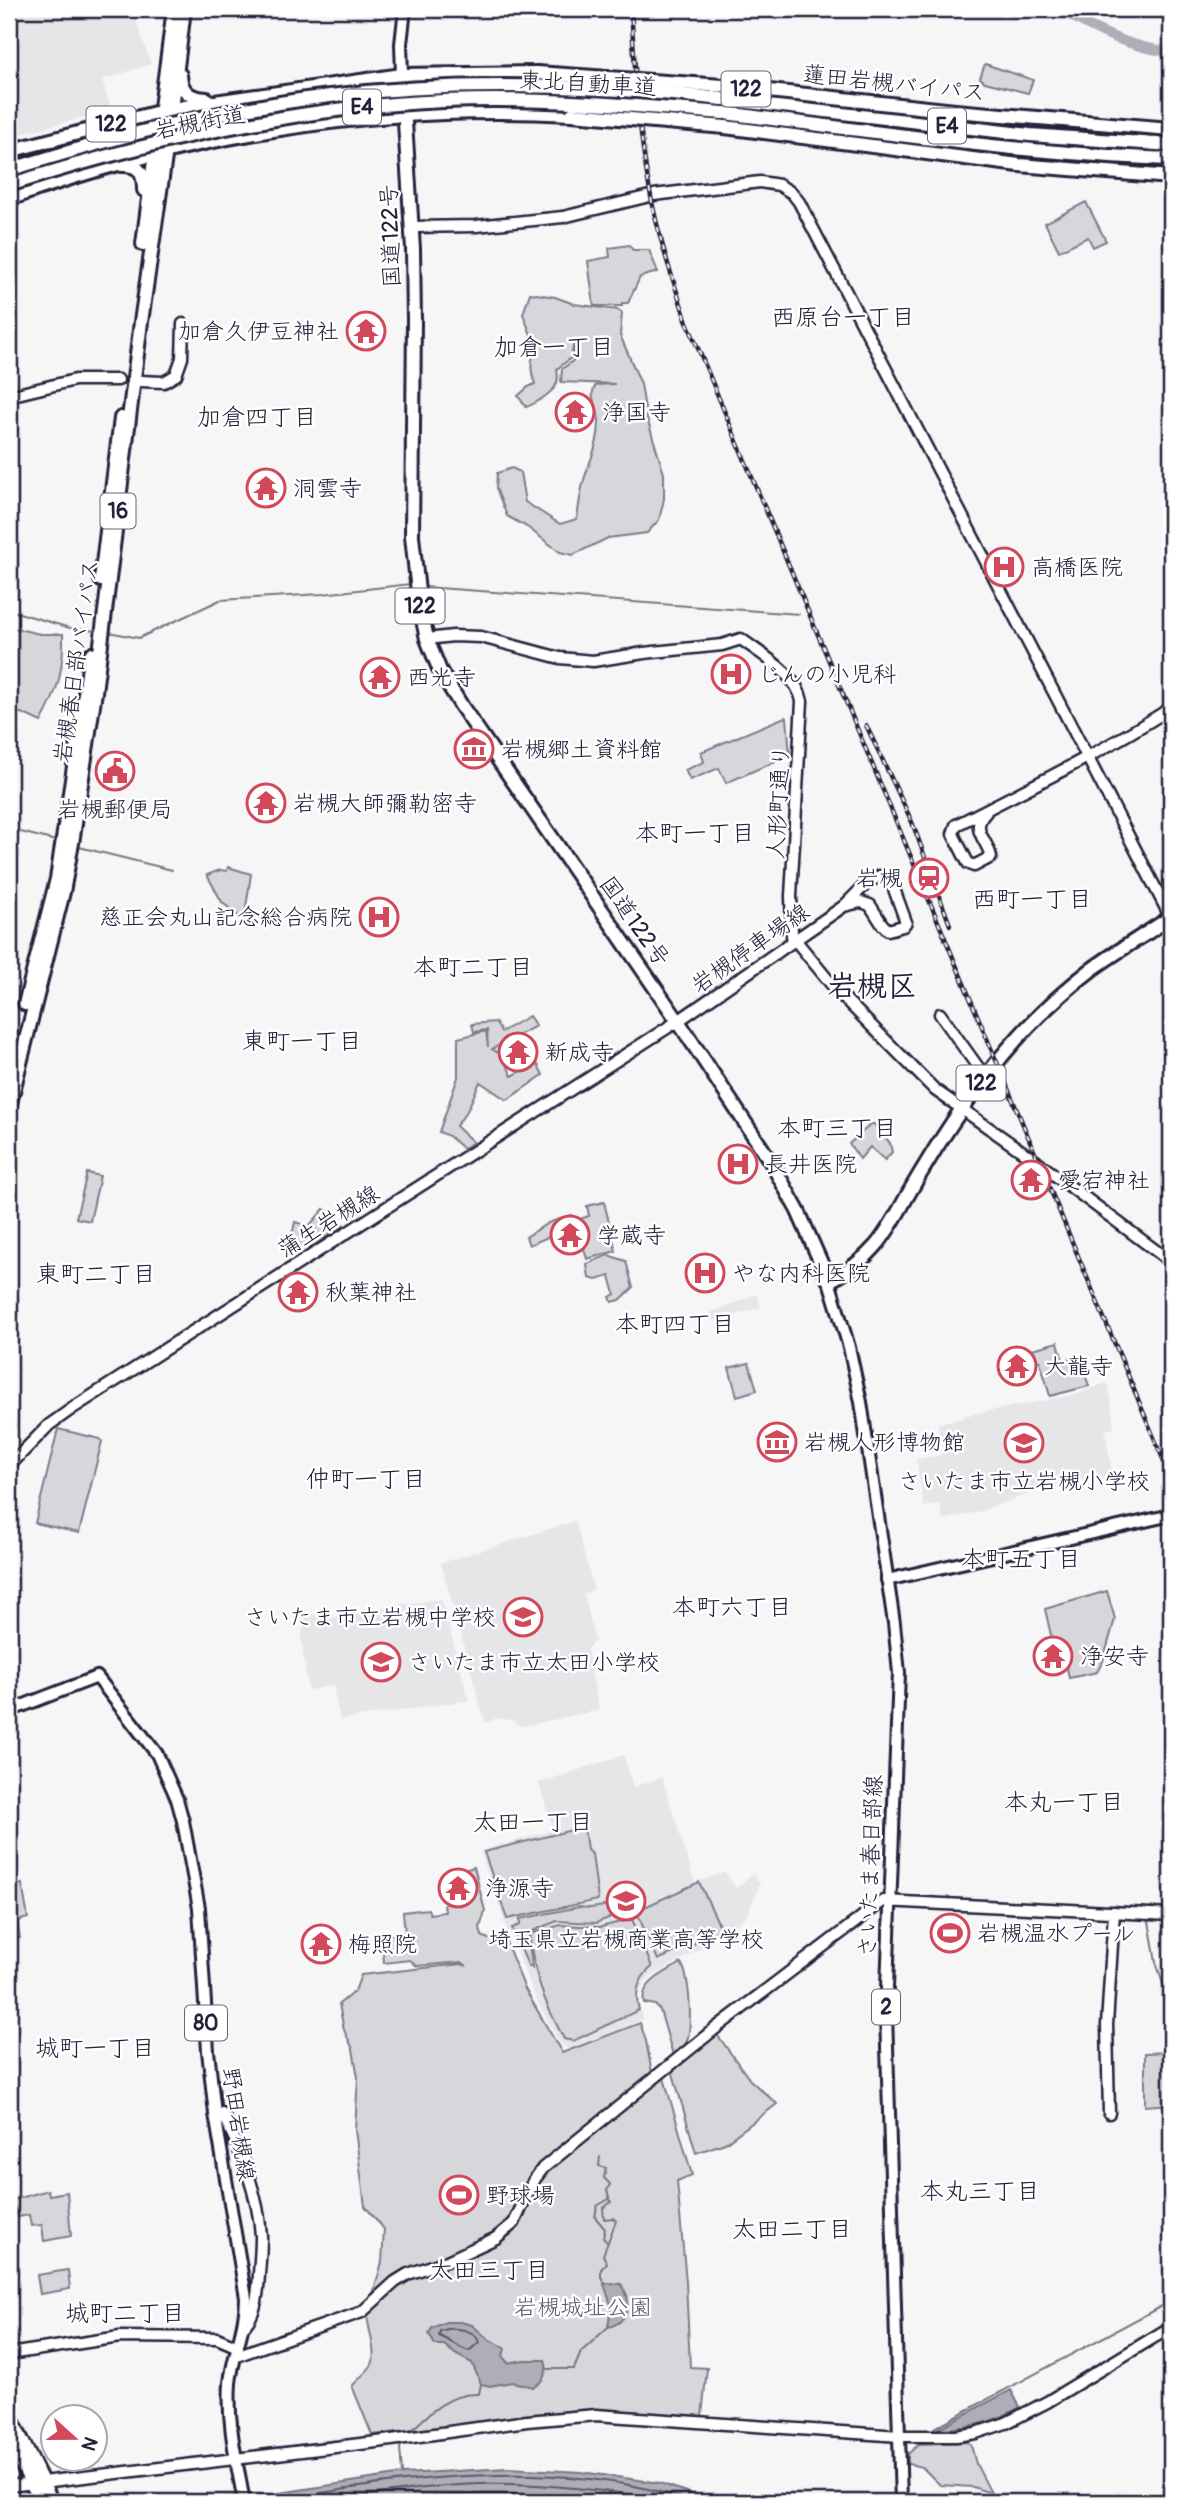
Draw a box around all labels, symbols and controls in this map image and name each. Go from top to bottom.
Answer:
street label: 蓮田岩槻バイパス [801,59,987,108]
street label: 東北自動車道 [518,65,658,102]
road number: 122 [722,72,770,106]
road number: E4 [343,90,381,124]
street label: 岩槻街道 [152,99,248,146]
road number: 122 [86,106,136,142]
road number: E4 [928,108,966,144]
street label: 国道122号 [374,184,407,288]
district label: 西原台一丁目 [771,303,915,332]
temple icon: 加倉久伊豆神社 [345,310,387,352]
place label: 加倉久伊豆神社 [178,317,339,346]
district label: 加倉一丁目 [494,333,614,362]
temple icon: 浄国寺 [554,391,596,433]
place label: 浄国寺 [602,398,671,427]
district label: 加倉四丁目 [197,403,317,432]
temple icon: 洞雲寺 [245,467,287,509]
place label: 洞雲寺 [293,474,362,503]
road number: 16 [100,494,136,528]
hospital icon: 高橋医院 [983,546,1025,588]
place label: 高橋医院 [1031,553,1123,582]
street label: 岩槻春日部バイパス [48,557,105,765]
road number: 122 [396,588,444,624]
hospital icon: じんの小児科 [710,653,752,695]
temple icon: 西光寺 [359,656,401,698]
place label: じんの小児科 [758,660,896,689]
place label: 西光寺 [407,663,476,692]
museum icon: 岩槻郷土資料館 [453,728,495,770]
place label: 岩槻郷土資料館 [501,735,662,764]
street label: 人形町通り [761,744,796,860]
public building icon: 岩槻郵便局 [94,750,136,792]
temple icon: 岩槻大師彌勒密寺 [245,782,287,824]
place label: 岩槻大師彌勒密寺 [293,789,477,818]
place label: 岩槻郵便局 [58,795,173,824]
district label: 本町一丁目 [635,819,755,848]
station icon: 岩槻 [908,857,950,899]
place label: 岩槻 [856,864,902,893]
street label: 国道122号 [593,870,676,972]
district label: 西町一丁目 [972,885,1092,914]
hospital icon: 慈正会丸山記念総合病院 [358,896,400,938]
street label: 岩槻停車場線 [685,897,815,1000]
place label: 慈正会丸山記念総合病院 [99,903,352,932]
district label: 本町二丁目 [413,953,533,982]
district label: 岩槻区 [827,968,917,1005]
district label: 東町一丁目 [242,1027,362,1056]
temple icon: 新成寺 [497,1031,539,1073]
place label: 新成寺 [545,1038,614,1067]
road number: 122 [956,1066,1006,1100]
district label: 本町三丁目 [777,1114,897,1143]
hospital icon: 長井医院 [717,1143,759,1185]
place label: 長井医院 [765,1150,857,1179]
temple icon: 愛宕神社 [1010,1159,1052,1201]
place label: 愛宕神社 [1058,1166,1150,1195]
street label: 蒲生岩槻線 [272,1179,385,1264]
temple icon: 学蔵寺 [549,1214,591,1256]
place label: 学蔵寺 [597,1221,666,1250]
hospital icon: やな内科医院 [684,1252,726,1294]
place label: やな内科医院 [732,1259,870,1288]
district label: 東町二丁目 [36,1260,156,1289]
temple icon: 秋葉神社 [277,1271,319,1313]
place label: 秋葉神社 [325,1278,417,1307]
district label: 本町四丁目 [615,1310,735,1339]
temple icon: 大龍寺 [996,1345,1038,1387]
place label: 大龍寺 [1044,1352,1113,1381]
museum icon: 岩槻人形博物館 [756,1421,798,1463]
school or university icon: さいたま市立岩槻小学校 [1003,1422,1045,1464]
place label: 岩槻人形博物館 [804,1428,965,1457]
district label: 仲町一丁目 [306,1465,426,1494]
place label: さいたま市立岩槻小学校 [898,1467,1150,1496]
district label: 本町五丁目 [961,1545,1081,1574]
district label: 本町六丁目 [672,1593,792,1622]
school or university icon: さいたま市立岩槻中学校 [502,1596,544,1638]
place label: さいたま市立岩槻中学校 [244,1603,496,1632]
temple icon: 浄安寺 [1032,1635,1074,1677]
school or university icon: さいたま市立太田小学校 [360,1641,402,1683]
place label: 浄安寺 [1080,1642,1149,1671]
place label: さいたま市立太田小学校 [408,1648,660,1677]
street label: さいたま春日部線 [853,1774,888,1958]
district label: 本丸一丁目 [1004,1788,1124,1817]
district label: 太田一丁目 [473,1808,593,1837]
temple icon: 浄源寺 [437,1867,479,1909]
place label: 浄源寺 [485,1874,554,1903]
school or university icon: 埼玉県立岩槻商業高等学校 [605,1880,647,1922]
sports icon: 岩槻温水プール [929,1912,971,1954]
place label: 岩槻温水プール [977,1919,1135,1948]
temple icon: 梅照院 [300,1923,342,1965]
place label: 埼玉県立岩槻商業高等学校 [488,1925,764,1954]
place label: 梅照院 [348,1930,417,1959]
road number: 2 [872,1990,900,2024]
road number: 80 [185,2006,227,2040]
district label: 城町一丁目 [35,2034,155,2063]
street label: 野田岩槻線 [216,2065,261,2183]
sports icon: 野球場 [438,2174,480,2216]
district label: 本丸三丁目 [920,2177,1040,2206]
place label: 野球場 [486,2181,555,2210]
district label: 太田二丁目 [732,2215,852,2244]
district label: 太田三丁目 [429,2256,549,2285]
park label: 岩槻城址公園 [514,2293,652,2322]
district label: 城町二丁目 [65,2299,185,2328]
north arrow [38,2402,108,2472]
text: N [75,2433,102,2454]

